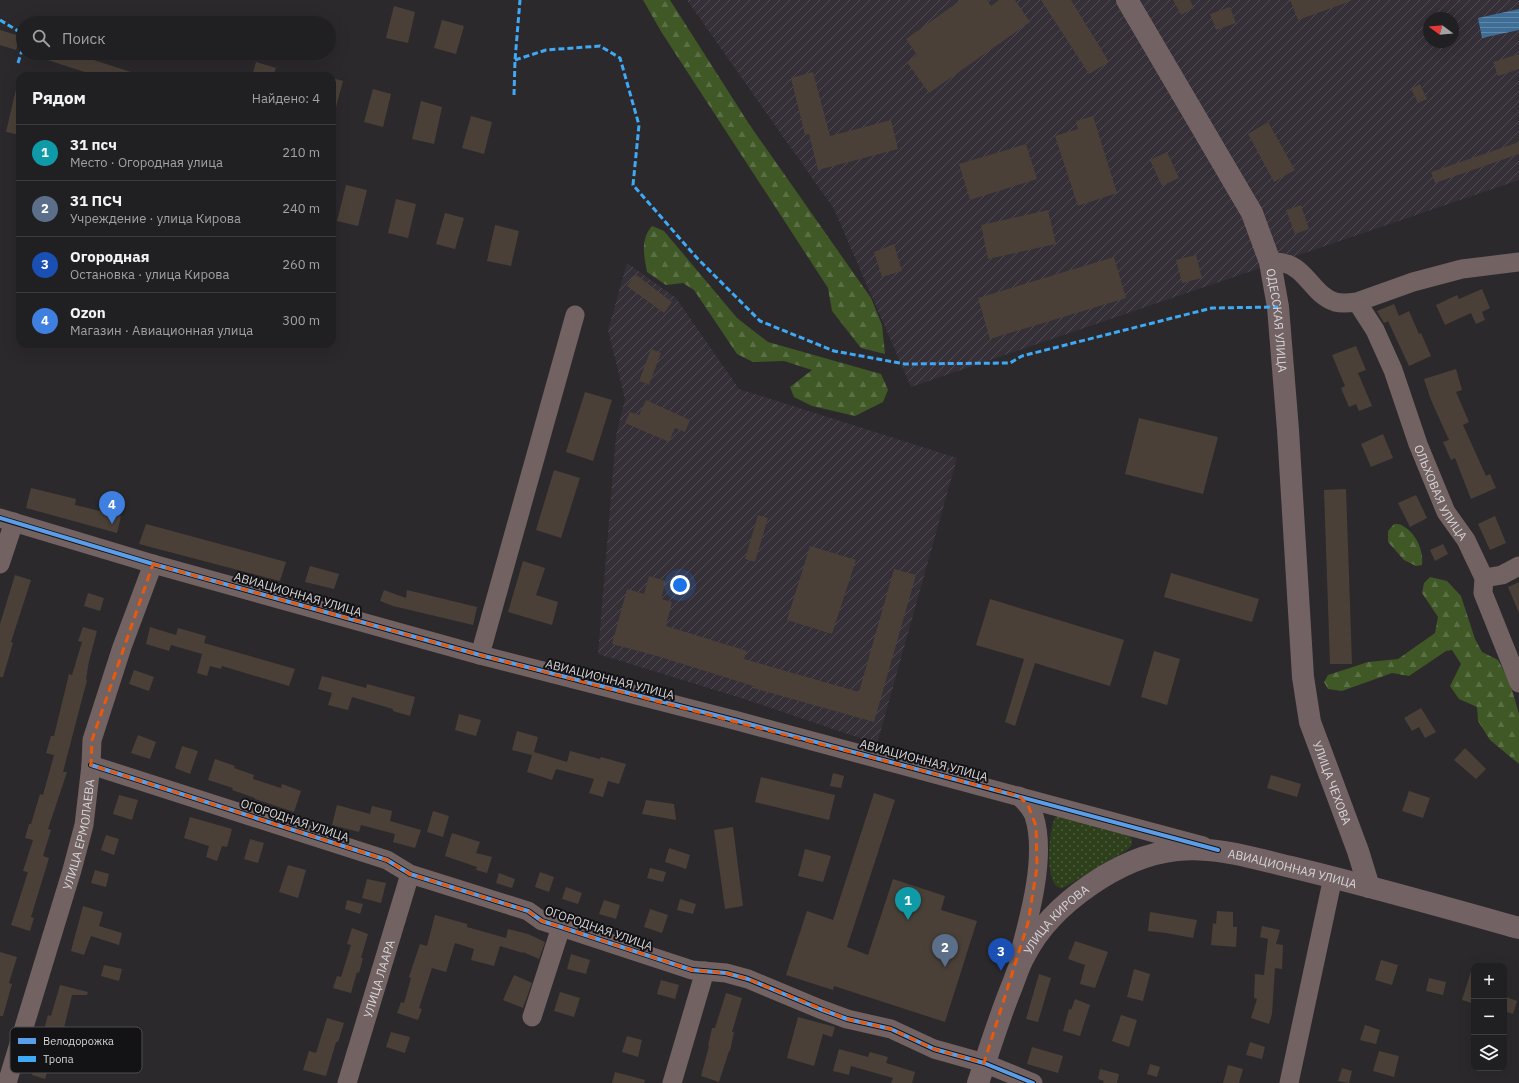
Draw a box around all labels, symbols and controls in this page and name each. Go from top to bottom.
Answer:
north arrow [1423,12,1459,48]
search box [16,16,336,60]
icon: search [30,27,52,49]
text: Поиск [62,29,105,48]
text: Рядом [32,87,86,109]
text: Найдено: 4 [252,90,320,107]
text: 31 псч [70,135,117,154]
text: 1 [41,144,49,161]
text: 210 m [282,144,320,161]
text: Место · Огородная улица [70,154,223,171]
text: 31 ПСЧ [70,191,122,210]
text: 2 [41,200,49,217]
text: 240 m [282,200,320,217]
text: Учреждение · улица Кирова [70,210,241,227]
text: Огородная [70,247,150,266]
text: 3 [41,256,49,273]
text: 260 m [282,256,320,273]
text: Остановка · улица Кирова [70,266,229,283]
street label: ОДЕССКАЯ УЛИЦА [1264,267,1291,373]
text: Ozon [70,303,106,322]
text: 4 [41,312,49,329]
text: 300 m [282,312,320,329]
text: Магазин · Авиационная улица [70,322,253,339]
street label: ОЛЬХОВАЯ УЛИЦА [1412,442,1471,543]
pin: 4 [99,491,125,524]
street label: АВИАЦИОННАЯ УЛИЦА [232,569,364,620]
your location [670,575,690,595]
street label: АВИАЦИОННАЯ УЛИЦА [544,656,676,702]
street label: АВИАЦИОННАЯ УЛИЦА [858,736,990,784]
street label: УЛИЦА ЧЕХОВА [1310,739,1355,827]
street label: УЛИЦА ЕРМОЛАЕВА [59,778,97,892]
street label: ОГОРОДНАЯ УЛИЦА [239,795,351,845]
street label: АВИАЦИОННАЯ УЛИЦА [1227,845,1359,891]
street label: УЛИЦА КИРОВА [1020,881,1092,957]
pin: 1 [895,887,921,920]
street label: ОГОРОДНАЯ УЛИЦА [543,902,655,954]
pin: 2 [932,934,958,967]
street label: УЛИЦА ЛААРА [360,938,397,1019]
pin: 3 [988,938,1014,971]
map controls [1471,963,1507,1071]
button: + [1471,963,1507,999]
button: − [1471,999,1507,1035]
legend [10,1027,142,1073]
text: Велодорожка [43,1034,114,1048]
button: layers [1471,1035,1507,1071]
text: Тропа [43,1052,74,1066]

